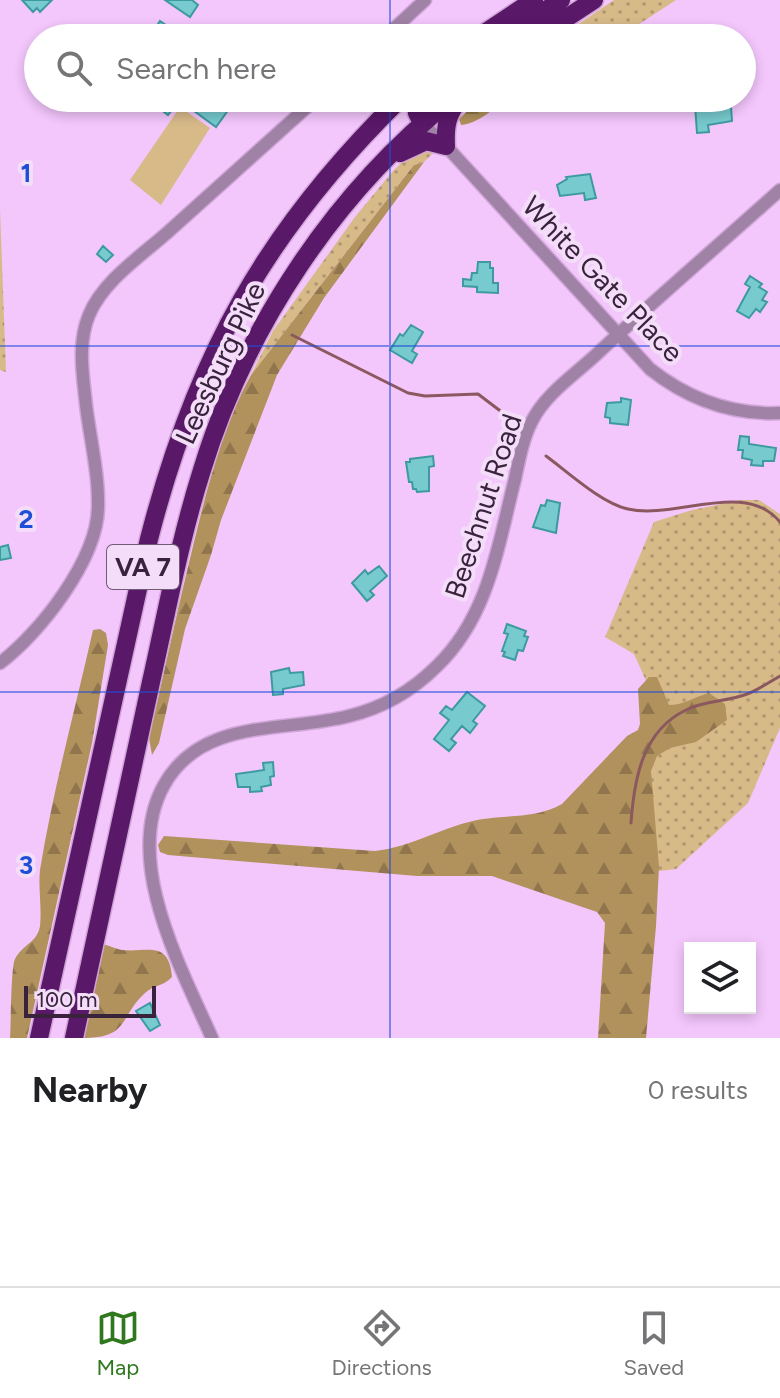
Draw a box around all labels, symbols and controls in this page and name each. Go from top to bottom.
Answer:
search box [24,24,756,112]
icon: search [52,46,96,90]
text: Search here [116,50,276,87]
text: 1 [21,157,31,189]
street label: White Gate Place [515,189,691,369]
street label: Leesburg Pike [168,277,272,449]
street label: Beechnut Road [437,410,529,602]
text: 2 [18,503,34,535]
road number: VA 7 [107,545,179,589]
text: 3 [19,849,33,881]
map controls [684,942,756,1014]
button: layers [684,942,756,1014]
scale bar [24,982,156,1018]
text: 100 m [36,986,97,1013]
text: Nearby [32,1070,147,1111]
text: 0 results [648,1074,748,1106]
tab: Map [96,1306,140,1381]
tab: Directions [332,1306,432,1381]
tab: Saved [623,1306,684,1381]

